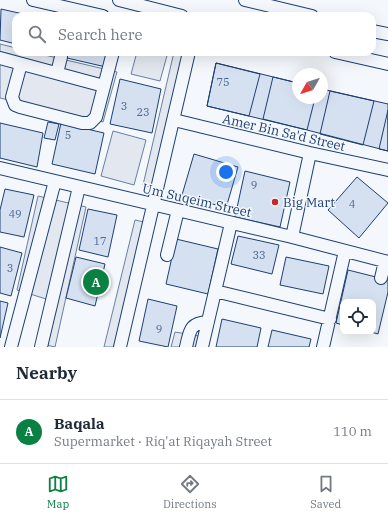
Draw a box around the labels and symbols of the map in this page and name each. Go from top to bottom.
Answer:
north arrow [292,68,328,104]
house number: 75 [216,75,230,89]
house number: 3 [121,99,127,113]
house number: 23 [136,105,150,119]
street label: Amer Bin Sa'd Street [221,110,347,155]
house number: 5 [65,128,71,142]
your location [216,162,236,182]
house number: 9 [251,178,257,192]
street label: Um Suqeim Street [141,180,253,221]
place label: Big Mart [283,194,335,211]
marker: Big Mart [270,197,280,207]
house number: 4 [349,197,356,211]
house number: 49 [8,207,22,221]
house number: 17 [93,234,107,248]
house number: 33 [252,248,266,262]
house number: 3 [7,261,13,275]
pin: A [83,267,109,297]
house number: 9 [156,322,162,336]

